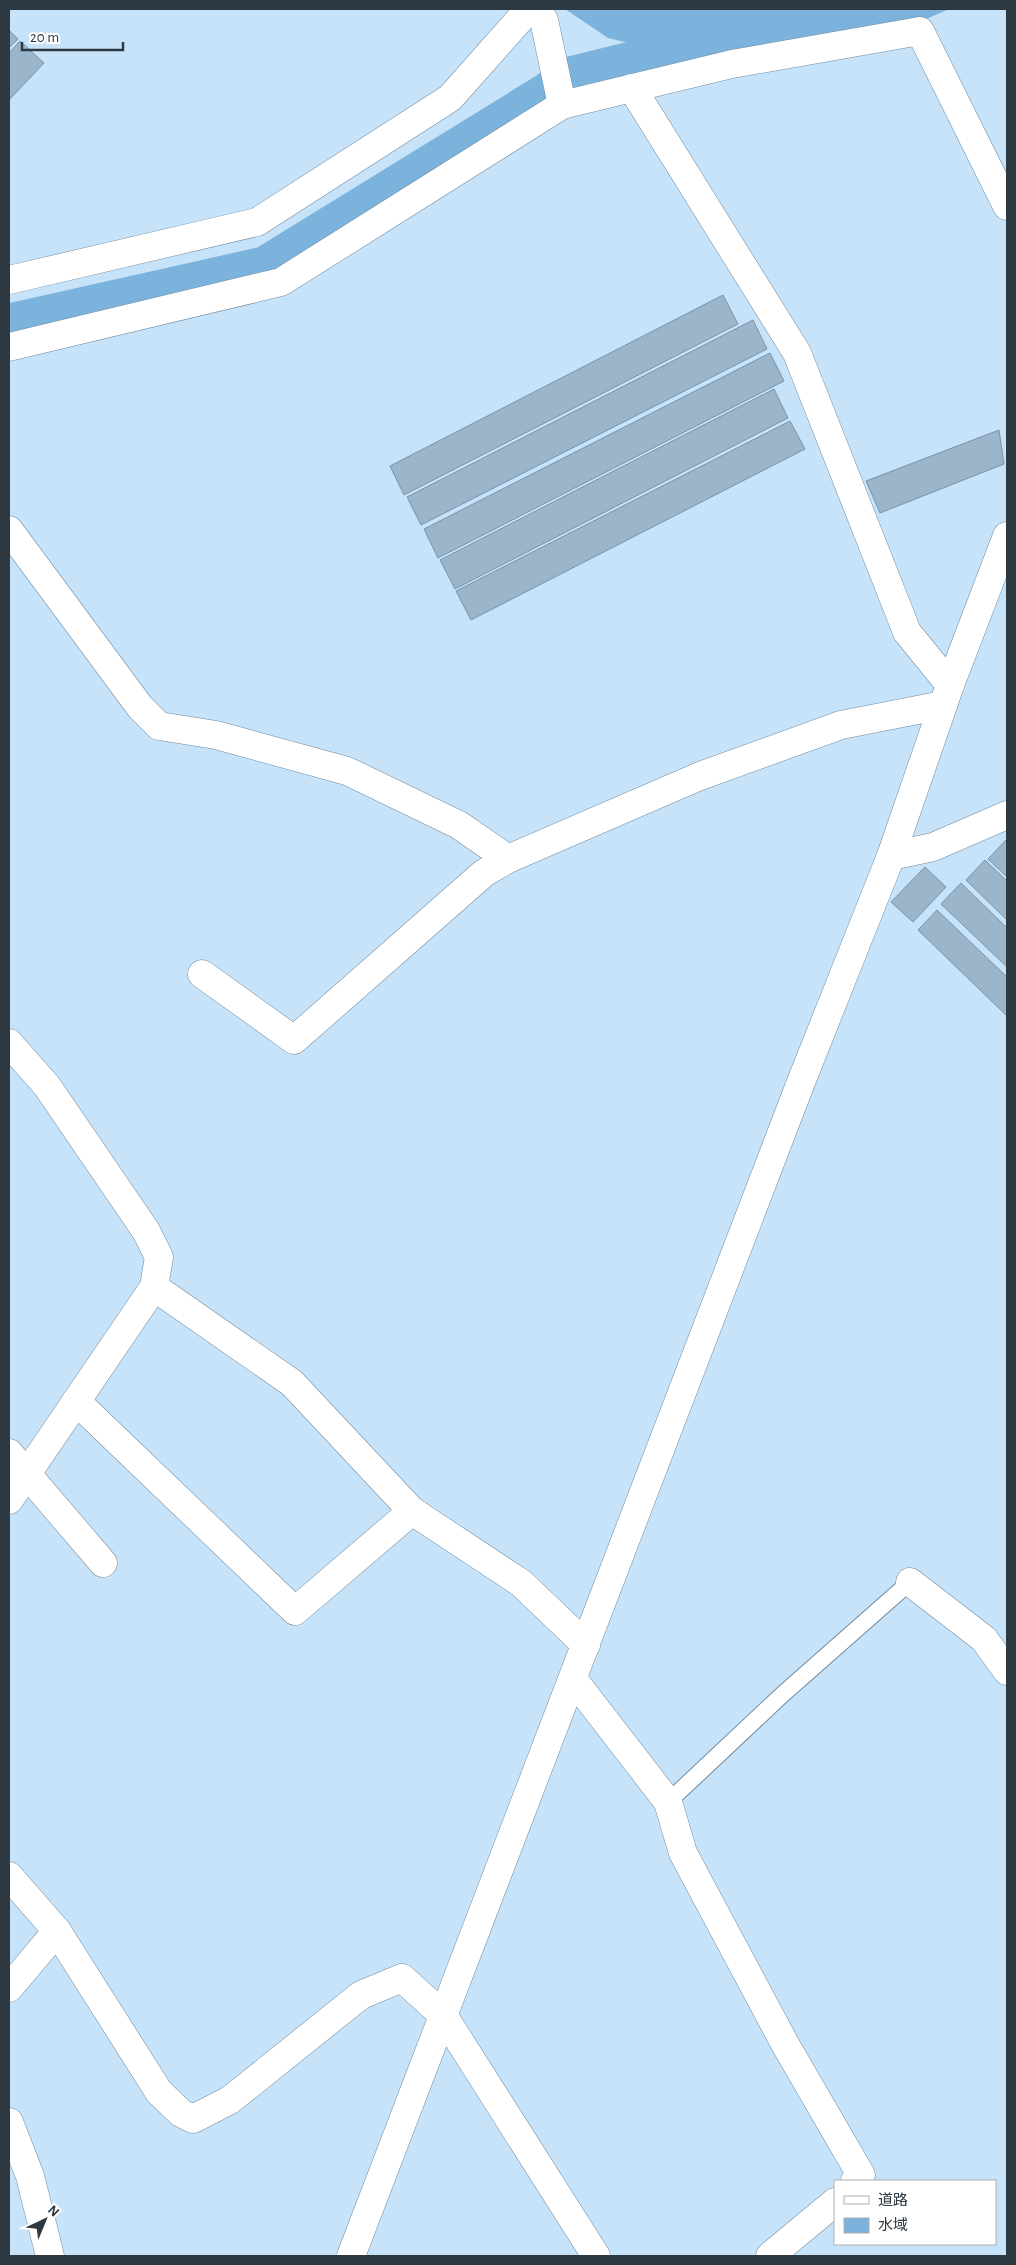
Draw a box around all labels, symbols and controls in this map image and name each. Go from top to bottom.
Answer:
scale bar [22,20,124,52]
text: 20 m [30,30,59,45]
legend [834,2180,996,2245]
text: 道路 [878,2192,908,2208]
north arrow [20,2195,70,2245]
text: N [45,2203,62,2220]
text: 水域 [878,2217,908,2233]

